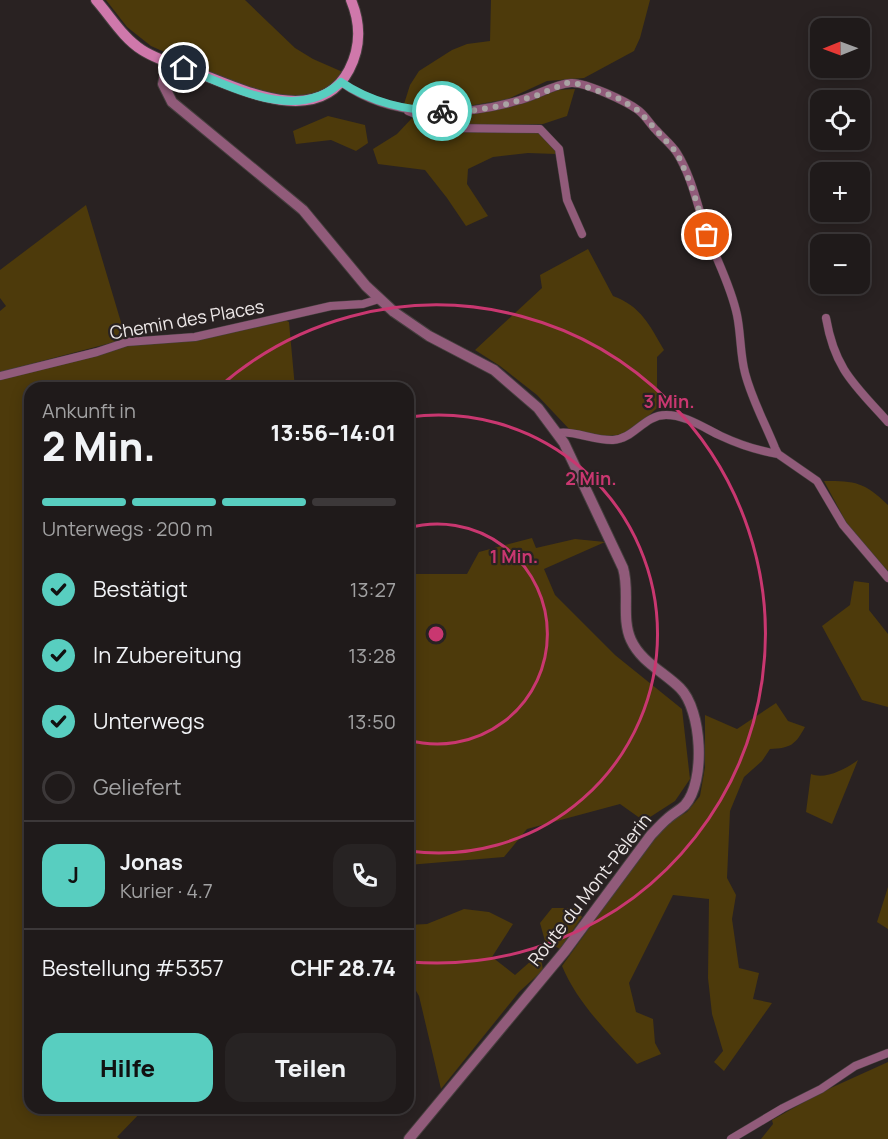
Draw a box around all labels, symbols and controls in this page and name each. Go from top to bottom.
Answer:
north arrow [810,18,870,78]
map controls [810,18,870,294]
pin [158,42,209,93]
icon: home [167,51,200,84]
courier [412,81,472,141]
button: locate [810,90,870,150]
icon: bike [426,95,459,128]
button: + [810,162,870,222]
pin [681,209,732,260]
icon: bag [690,218,723,251]
button: − [810,234,870,294]
street label: Chemin des Places [108,294,266,344]
text: 3 Min. [643,389,695,413]
text: Ankunft in [42,397,136,424]
text: 13:56–14:01 [270,418,396,448]
text: 2 Min. [42,419,156,473]
text: 2 Min. [565,466,617,490]
text: Unterwegs · 200 m [42,515,213,542]
text: 1 Min. [490,544,538,568]
icon: check [42,573,75,606]
text: Bestätigt [93,574,188,604]
text: 13:27 [350,576,396,603]
centre of rings [426,624,446,644]
icon: check [42,639,75,672]
text: In Zubereitung [93,640,242,670]
text: 13:28 [348,642,396,669]
icon: check [42,705,75,738]
text: Unterwegs [93,706,205,736]
text: 13:50 [347,708,396,735]
text: Geliefert [93,772,181,802]
street label: Route du Mont-Pèlerin [522,808,656,971]
button: phone [333,844,396,907]
text: Jonas [120,847,183,877]
text: J [68,860,79,890]
text: Kurier · 4.7 [120,877,213,904]
text: Bestellung #5357 [42,953,224,983]
text: CHF 28.74 [290,953,396,983]
button: Hilfe [42,1033,213,1102]
button: Teilen [225,1033,396,1102]

